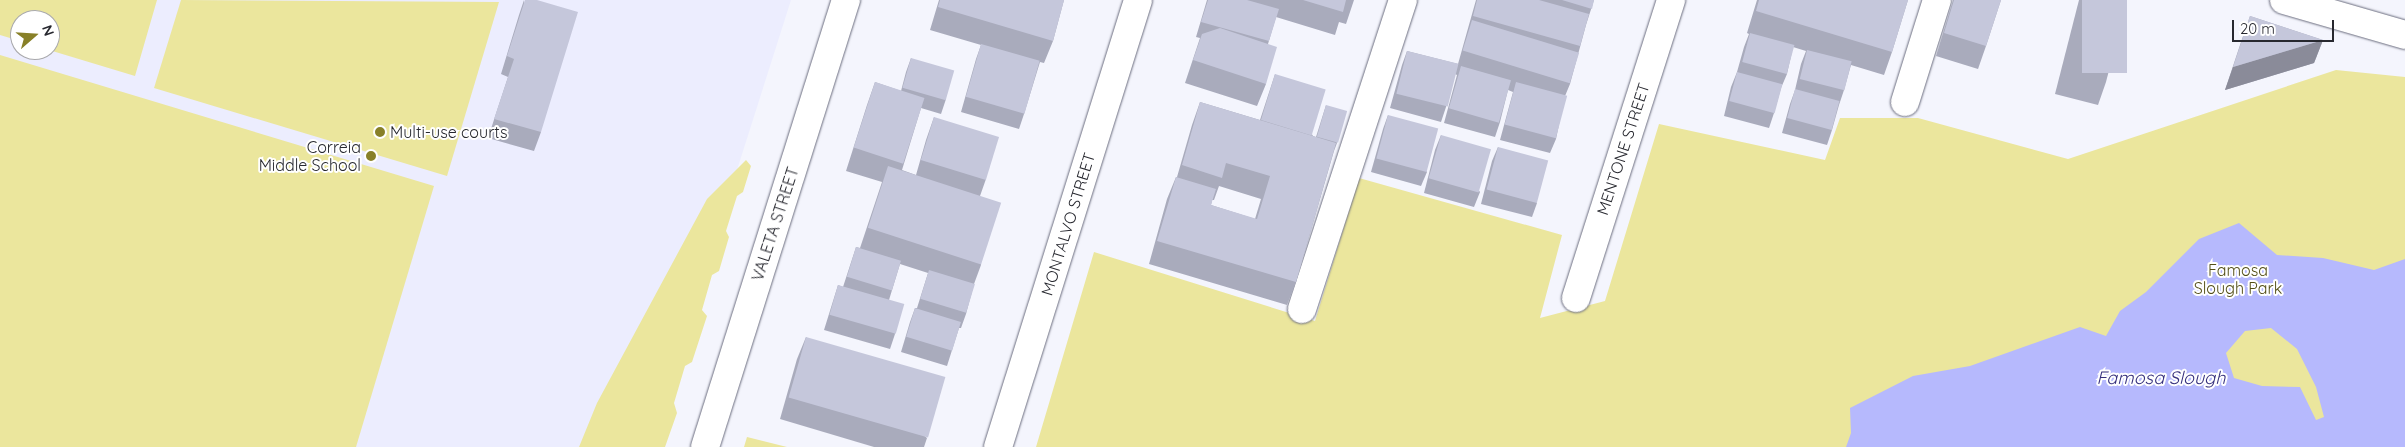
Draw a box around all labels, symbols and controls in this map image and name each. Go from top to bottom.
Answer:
north arrow [10,10,60,60]
scale bar [2235,10,2338,42]
text: 20 m [2240,19,2275,38]
text: N [38,23,58,38]
street label: MENTONE STREET [1593,80,1653,218]
place label: Multi-use courts [390,122,508,142]
marker: Multi-use courts [374,126,386,138]
place label: Correia Middle School [259,137,361,175]
marker: Correia Middle School [365,150,377,162]
street label: MONTALVO STREET [1037,150,1099,298]
street label: VALETA STREET [748,165,802,283]
park label: Famosa Slough Park [2194,260,2282,298]
water label: Famosa Slough [2097,367,2225,389]

